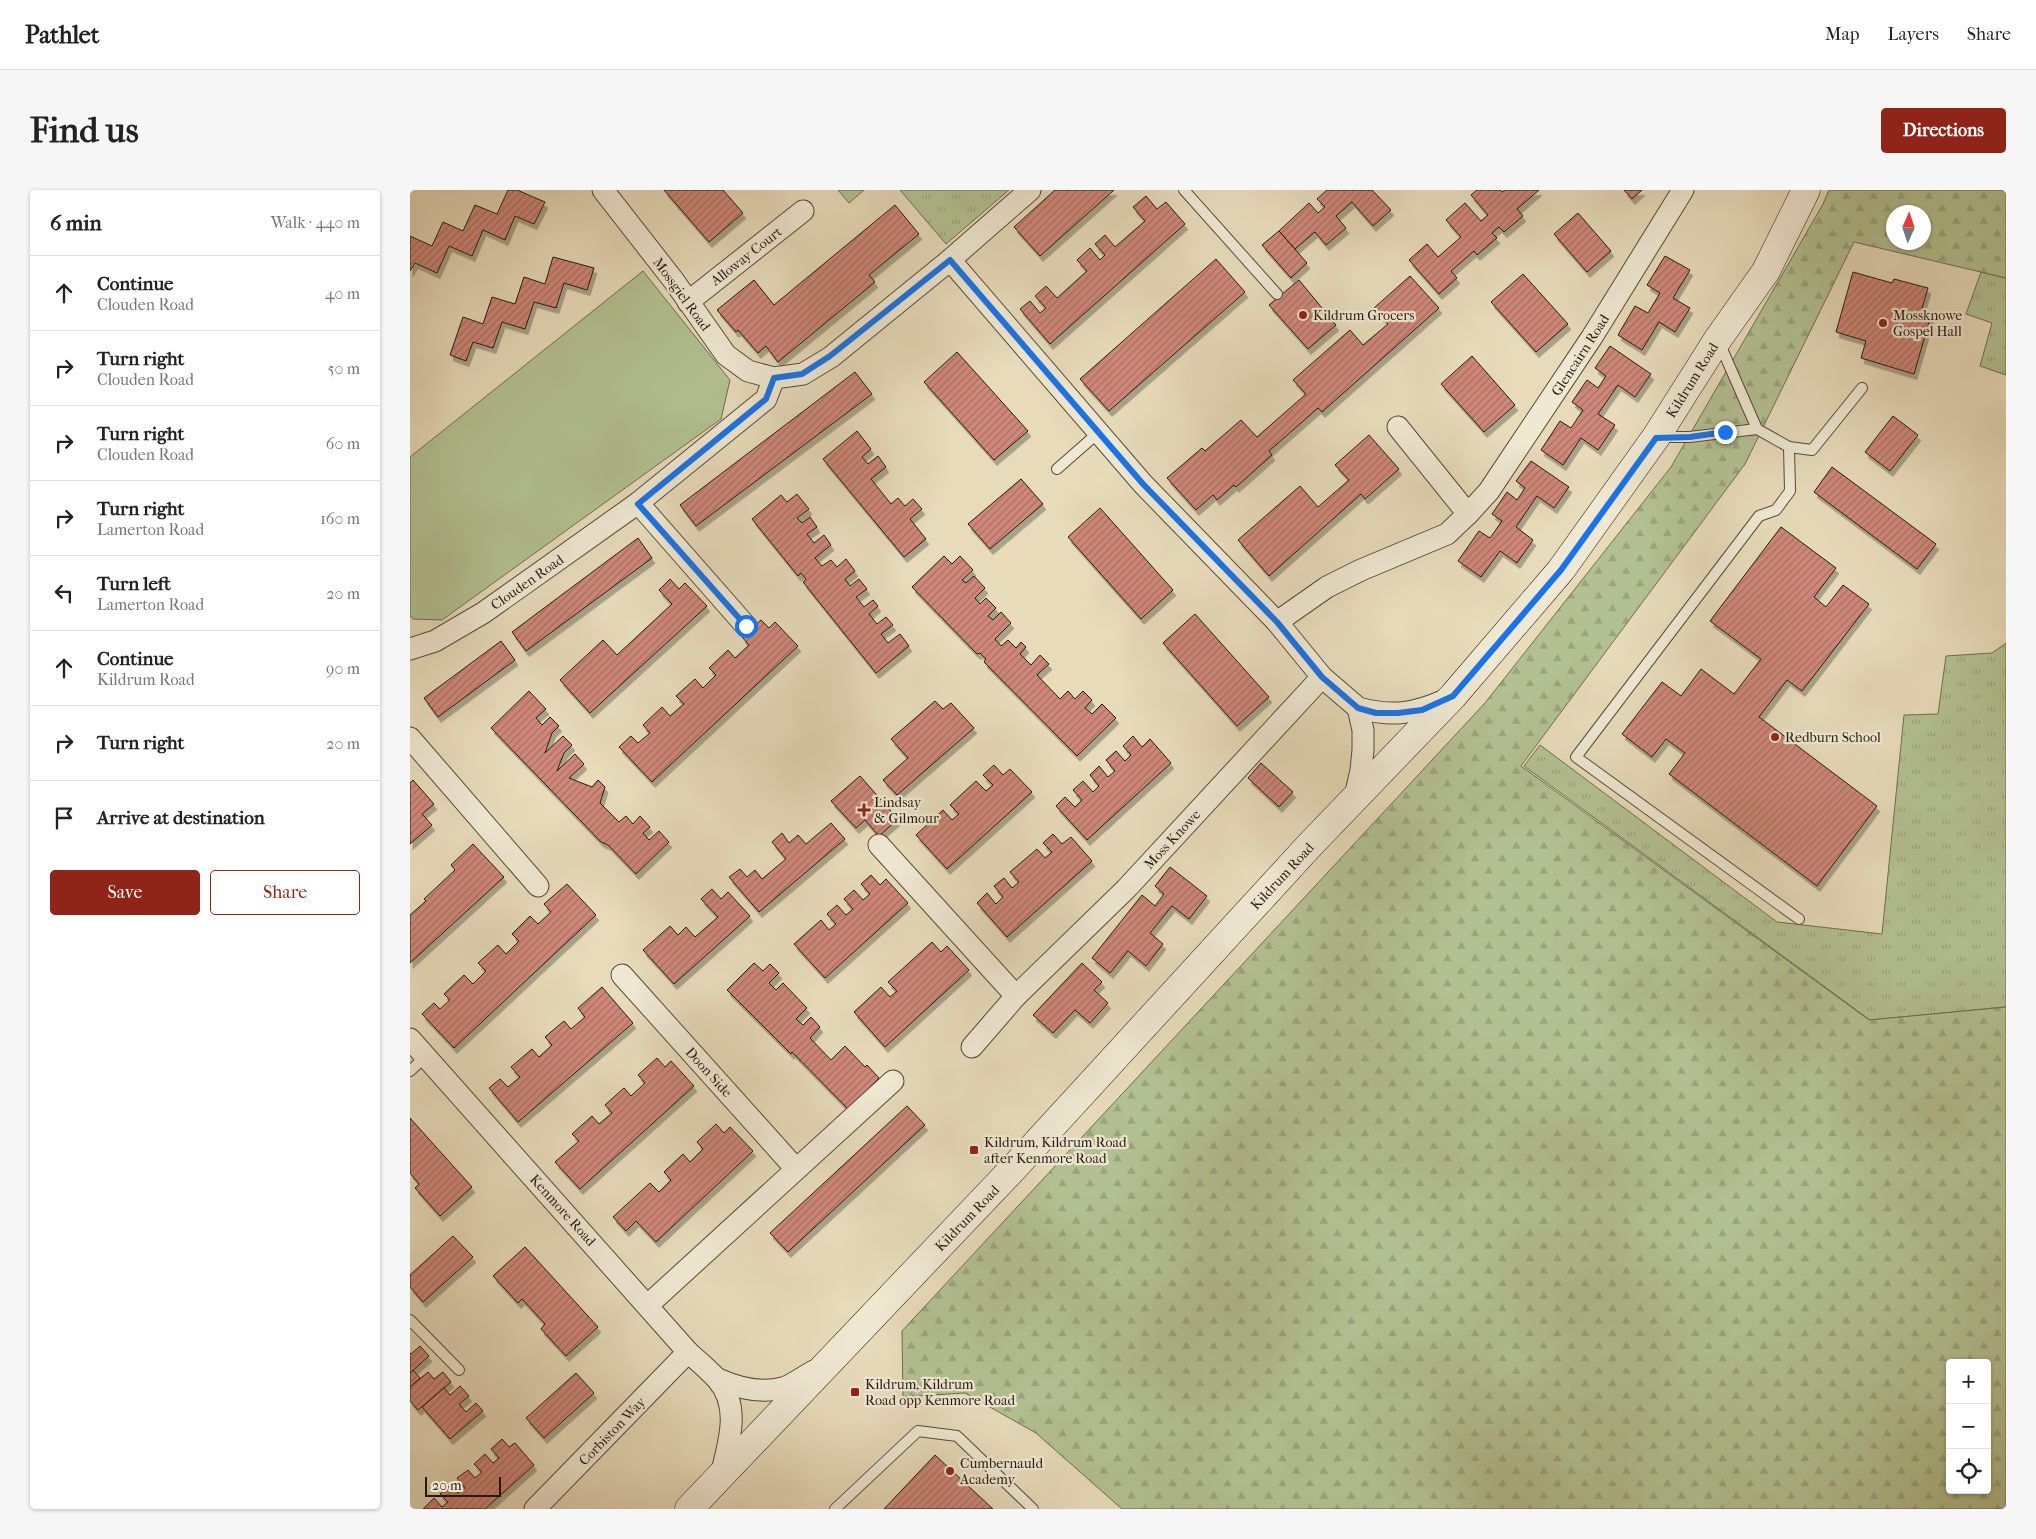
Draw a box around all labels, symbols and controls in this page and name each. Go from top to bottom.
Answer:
text: Pathlet [25,21,99,49]
text: Map [1825,24,1859,45]
text: Layers [1887,24,1939,45]
text: Share [1967,24,2011,45]
button: Directions [1881,108,2006,153]
text: Find us [30,110,139,151]
north arrow [1886,205,1931,250]
text: 6 min [50,211,102,235]
text: Walk · 440 m [271,213,360,232]
street label: Alloway Court [706,223,785,290]
street label: Mossgiel Road [649,254,714,335]
text: Continue [97,273,173,295]
icon: ahead [50,279,78,307]
text: 40 m [325,284,360,303]
text: Clouden Road [97,295,194,314]
place label: Kildrum Grocers [1313,307,1414,324]
place label: Mossknowe Gospel Hall [1893,307,1962,340]
marker: Kildrum Grocers [1297,309,1309,321]
street label: Glencairn Road [1548,311,1613,399]
marker: Mossknowe Gospel Hall [1877,317,1889,329]
street label: Kildrum Road [1663,339,1722,421]
text: Turn right [97,348,184,370]
icon: right [50,354,78,382]
text: 50 m [328,359,360,378]
text: Clouden Road [97,370,194,389]
route end [1714,421,1737,444]
text: Turn right [97,423,184,445]
icon: right [50,429,78,457]
text: 60 m [326,434,360,453]
text: Clouden Road [97,445,194,464]
text: Turn right [97,498,184,520]
icon: right [50,504,78,532]
text: 160 m [320,509,360,528]
text: Lamerton Road [97,520,204,539]
street label: Clouden Road [488,551,567,614]
text: Turn left [97,573,171,595]
icon: left [50,579,78,607]
text: 20 m [326,584,360,603]
text: Lamerton Road [97,595,204,614]
route start [735,615,758,638]
text: Continue [97,648,173,670]
icon: ahead [50,654,78,682]
text: 90 m [326,659,360,678]
text: Kildrum Road [97,670,195,689]
icon: right [50,729,78,757]
place label: Redburn School [1785,729,1881,746]
marker: Redburn School [1769,731,1781,743]
text: Turn right [97,732,184,754]
text: 20 m [326,734,360,753]
place label: Lindsay & Gilmour [874,794,939,827]
icon: arrive [50,804,78,832]
marker: Lindsay & Gilmour [858,804,870,816]
street label: Moss Knowe [1141,806,1204,873]
text: Arrive at destination [97,807,265,829]
street label: Kildrum Road [1247,839,1318,913]
button: Save [50,870,200,915]
button: Share [210,870,360,915]
street label: Doon Side [682,1044,736,1101]
place label: Kildrum, Kildrum Road after Kenmore Road [984,1134,1127,1167]
marker: Kildrum, Kildrum Road after Kenmore Road [968,1144,980,1156]
street label: Kenmore Road [526,1171,599,1250]
street label: Kildrum Road [932,1181,1003,1255]
map controls [1946,1359,1991,1494]
button: + [1946,1359,1991,1404]
place label: Kildrum, Kildrum Road opp Kenmore Road [865,1376,1015,1409]
marker: Kildrum, Kildrum Road opp Kenmore Road [849,1386,861,1398]
street label: Corbiston Way [575,1393,650,1469]
button: − [1946,1404,1991,1449]
button: locate [1946,1449,1991,1494]
place label: Cumbernauld Academy [959,1455,1043,1488]
marker: Cumbernauld Academy [944,1465,956,1477]
scale bar [425,1474,501,1497]
text: 20 m [432,1477,462,1494]

